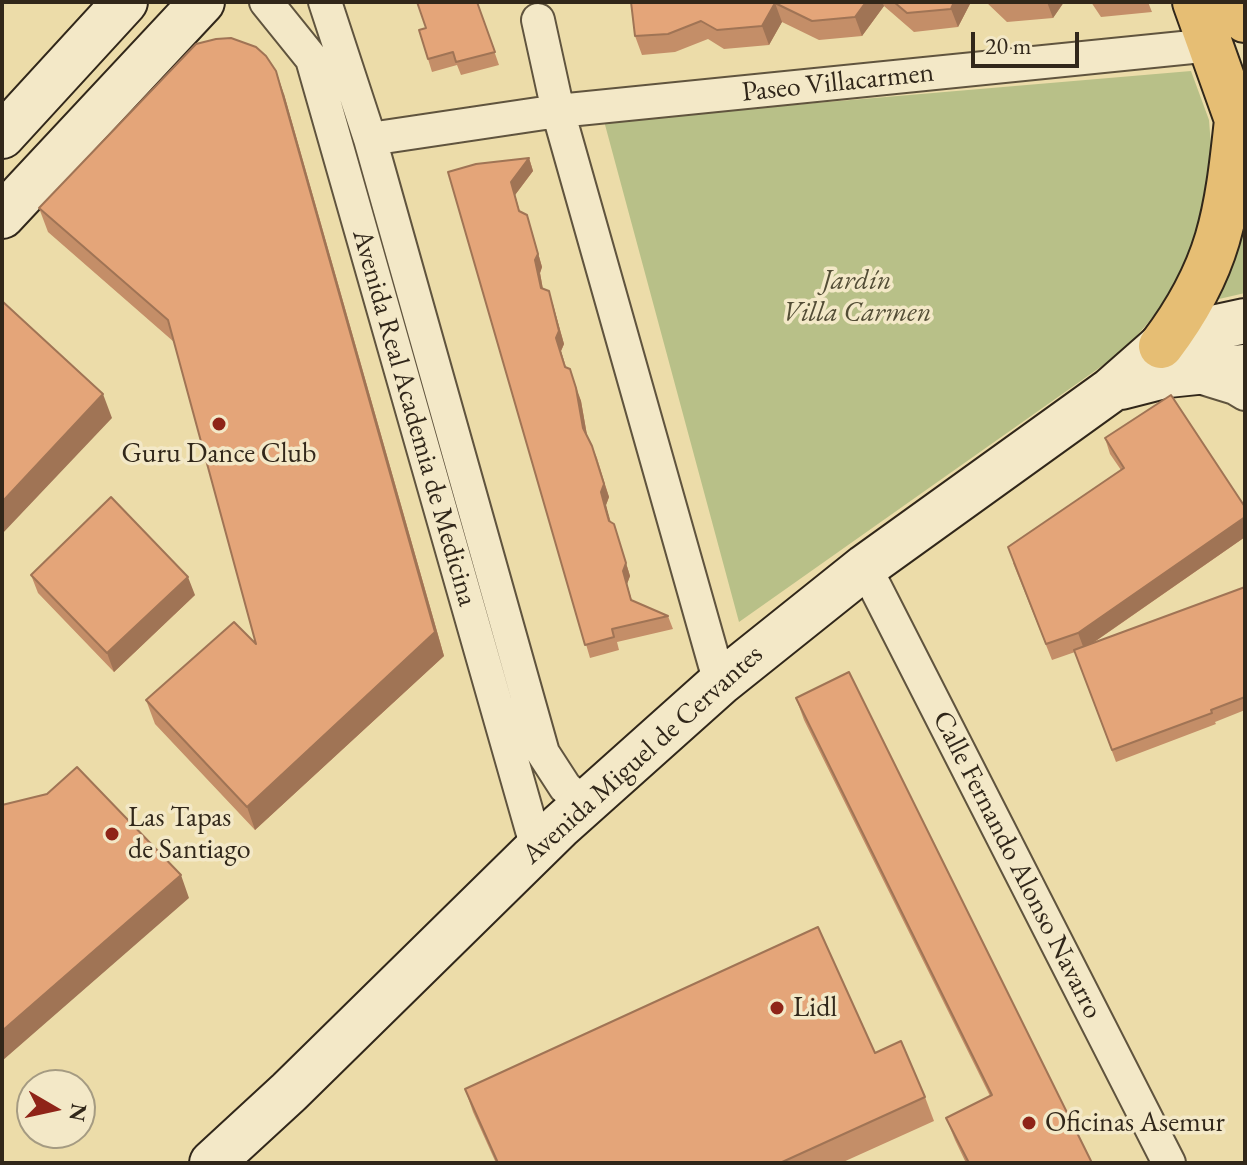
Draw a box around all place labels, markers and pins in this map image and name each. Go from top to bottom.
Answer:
marker: Guru Dance Club [210,415,228,433]
place label: Guru Dance Club [121,437,317,471]
place label: Las Tapas de Santiago [128,801,251,867]
marker: Las Tapas de Santiago [103,825,121,843]
place label: Lidl [793,991,837,1025]
marker: Lidl [768,999,786,1017]
place label: Oficinas Asemur [1045,1106,1225,1140]
marker: Oficinas Asemur [1020,1114,1038,1132]

